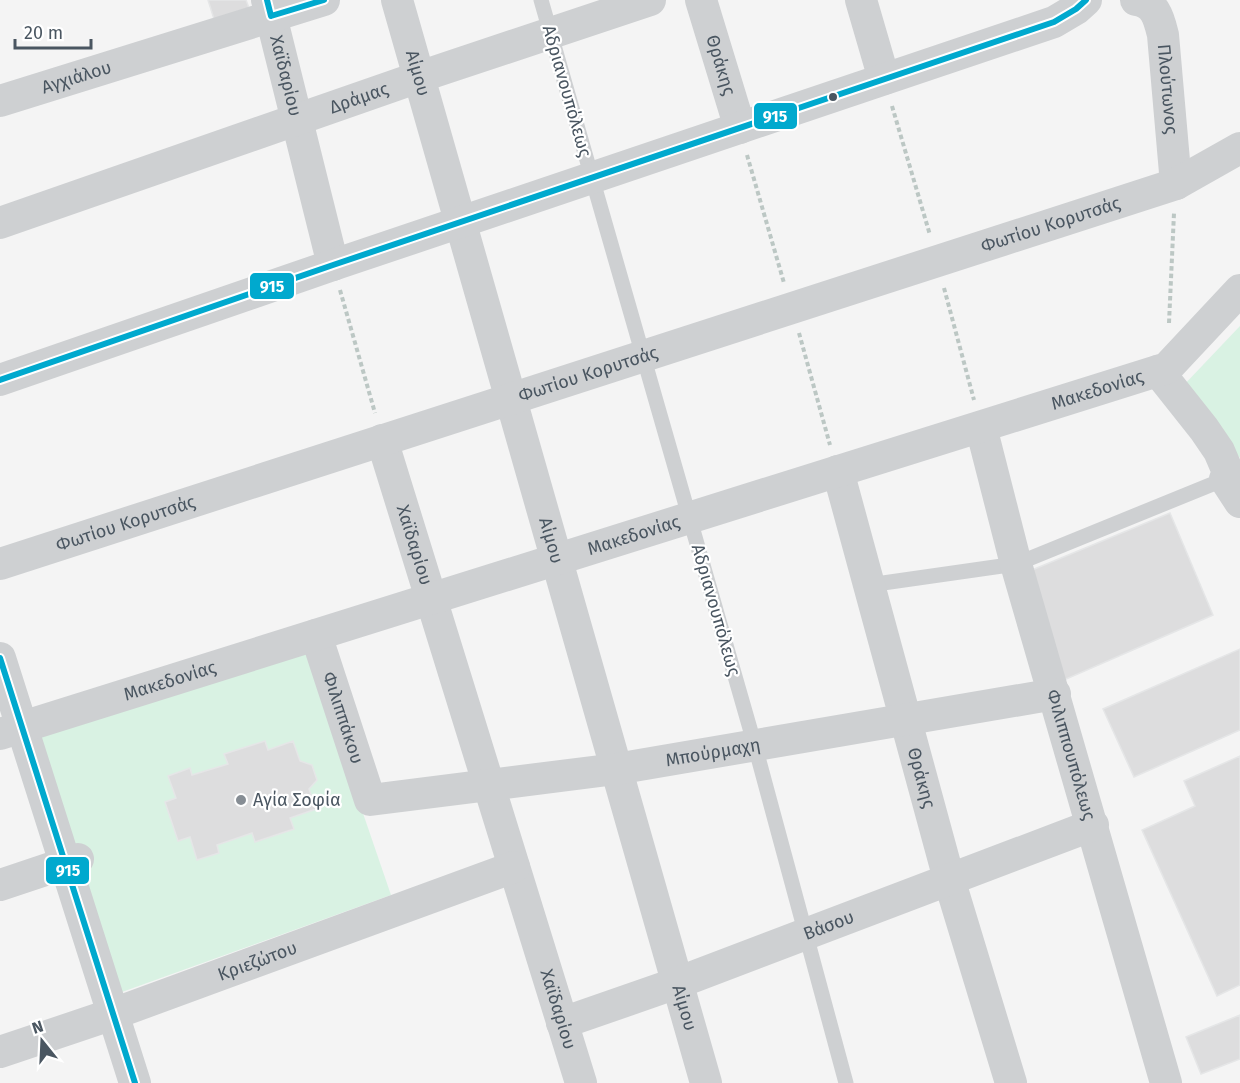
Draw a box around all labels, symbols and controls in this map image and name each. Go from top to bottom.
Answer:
scale bar [15,12,92,50]
text: 20 m [24,22,63,44]
street label: Αδριανουπόλεως [538,23,596,160]
street label: Θράκης [701,32,741,99]
street label: Χαϊδαρίου [265,33,307,118]
street label: Πλούτωνος [1153,43,1183,136]
street label: Αίμου [401,48,435,99]
street label: Αγχιάλου [39,56,114,98]
street label: Δράμας [326,77,392,118]
unlabelled marker [827,91,839,103]
line badge: 915 [753,102,798,130]
text: 915 [763,107,788,126]
street label: Φωτίου Κορυτσάς [978,192,1124,257]
line badge: 915 [249,272,295,300]
text: 915 [260,277,285,296]
street label: Φωτίου Κορυτσάς [516,341,661,407]
street label: Μακεδονίας [1048,365,1147,415]
street label: Φωτίου Κορυτσάς [53,490,199,556]
street label: Χαϊδαρίου [392,502,437,588]
street label: Μακεδονίας [585,510,683,560]
street label: Αίμου [534,515,568,566]
street label: Αδριανουπόλεως [687,542,745,679]
street label: Μακεδονίας [121,656,219,706]
street label: Φιλιππάκου [318,669,368,766]
street label: Φιλιππουπόλεως [1042,687,1101,823]
street label: Μπούρμαχη [664,733,762,771]
street label: Θράκης [903,745,940,811]
place label: Αγία Σοφία [253,789,341,811]
marker: Αγία Σοφία [234,793,248,807]
line badge: 915 [45,856,90,885]
text: 915 [56,861,81,880]
street label: Βάσου [800,906,857,945]
street label: Κριεζώτου [215,936,300,986]
street label: Χαϊδαρίου [535,967,581,1052]
street label: Αίμου [668,982,702,1033]
north arrow [12,1011,72,1071]
text: N [30,1017,45,1038]

